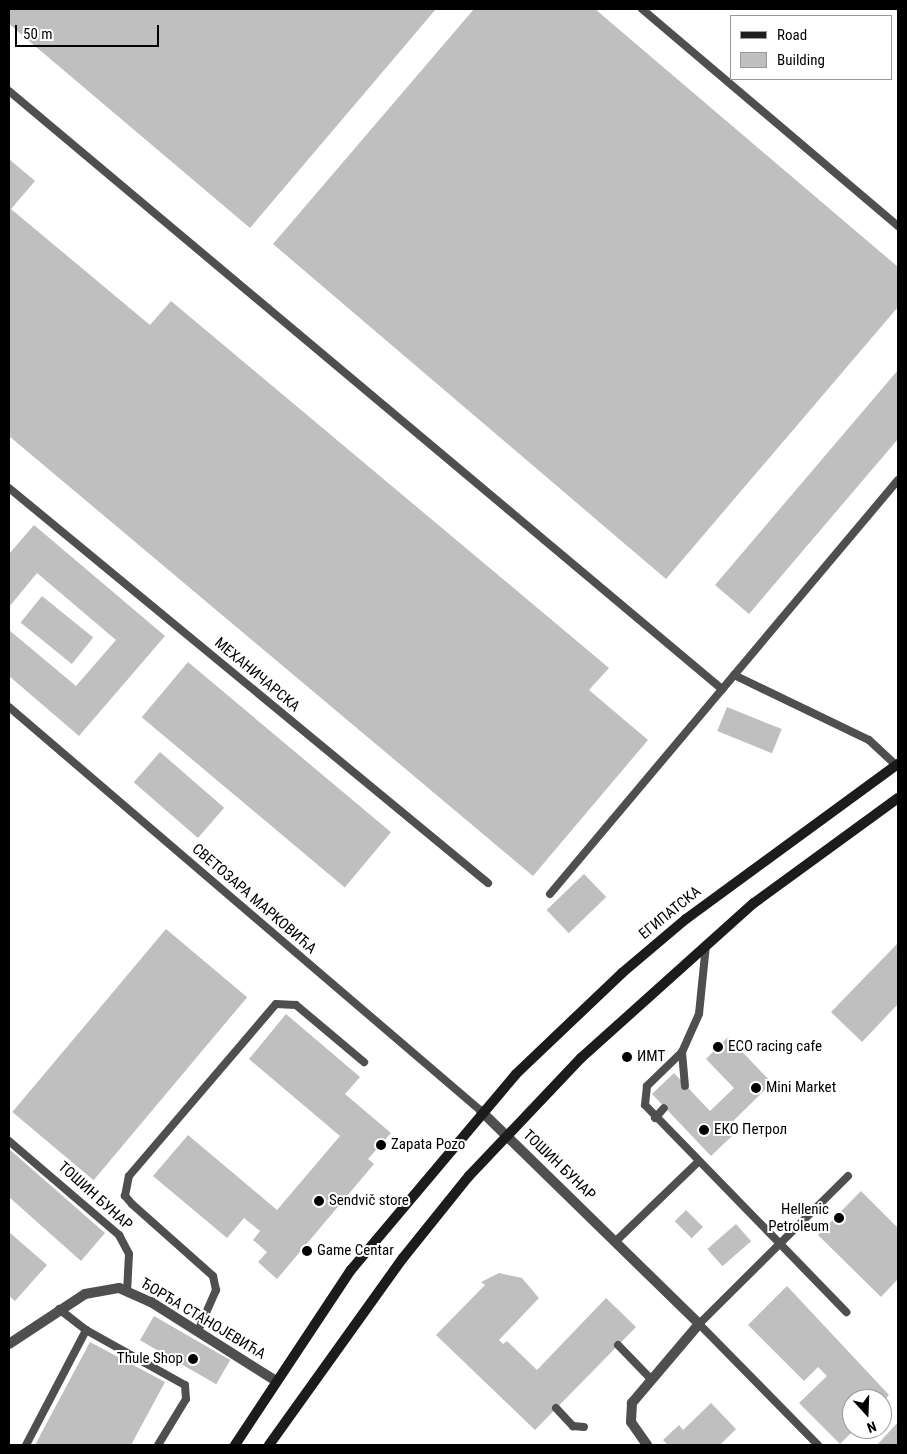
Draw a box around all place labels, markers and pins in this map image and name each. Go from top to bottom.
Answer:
place label: ECO racing cafe [728,1038,822,1056]
marker: ECO racing cafe [712,1041,724,1053]
place label: ИМТ [637,1048,665,1066]
marker: ИМТ [621,1051,633,1063]
place label: Mini Market [766,1079,836,1097]
marker: Mini Market [750,1082,762,1094]
place label: ЕКО Петрол [714,1121,787,1139]
marker: ЕКО Петрол [698,1124,710,1136]
place label: Zapata Pozo [391,1136,465,1154]
marker: Zapata Pozo [375,1139,387,1151]
place label: Sendvič store [329,1192,409,1210]
marker: Sendvič store [313,1195,325,1207]
place label: Hellenic Petroleum [768,1200,829,1235]
marker: Hellenic Petroleum [833,1212,845,1224]
place label: Game Centar [317,1242,394,1260]
marker: Game Centar [301,1245,313,1257]
place label: Thule Shop [117,1350,183,1368]
marker: Thule Shop [187,1353,199,1365]

